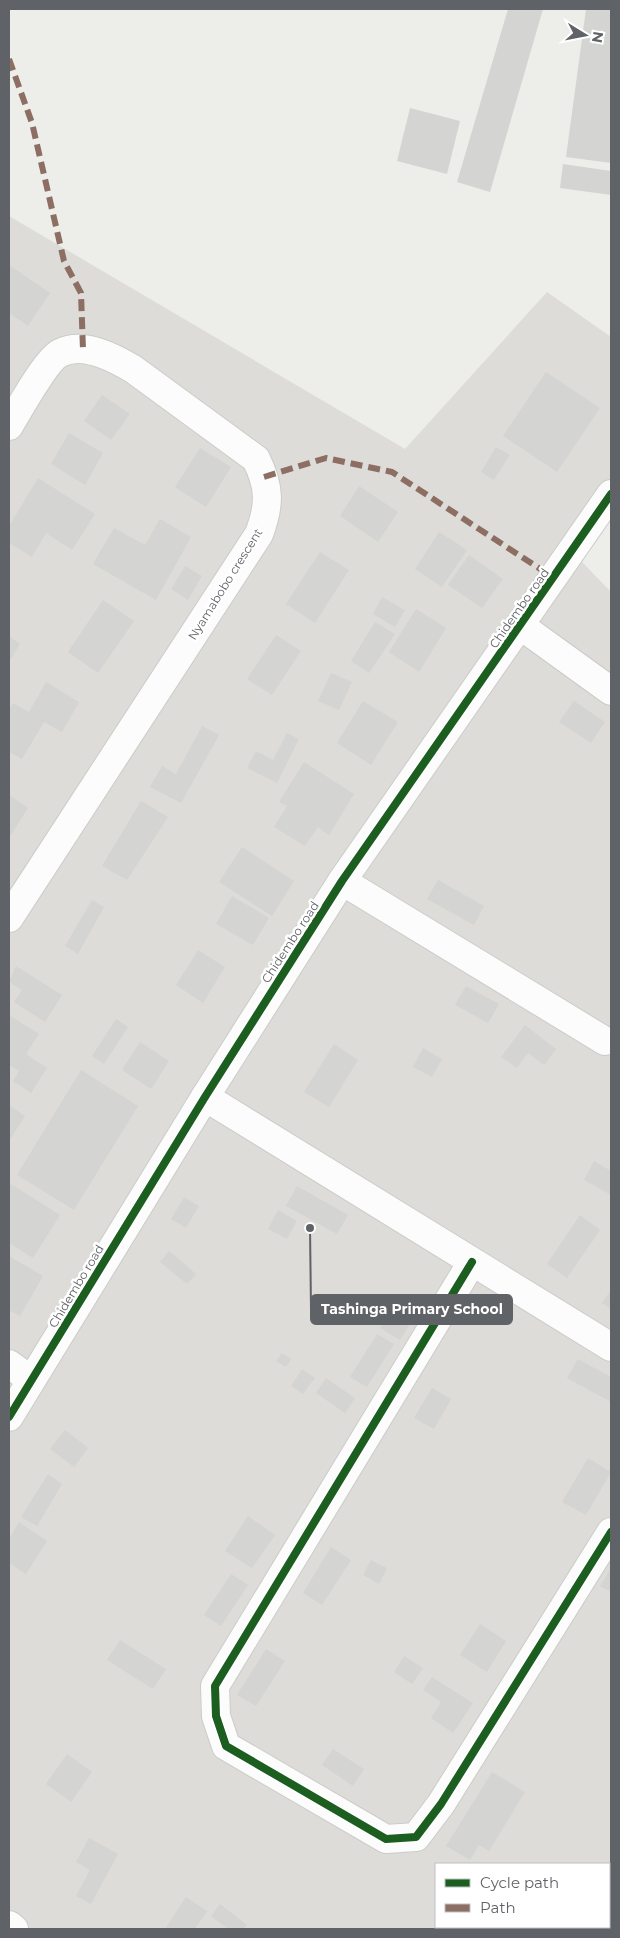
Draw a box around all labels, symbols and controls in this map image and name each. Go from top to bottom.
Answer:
north arrow [560,10,610,60]
text: N [588,30,608,44]
street label: Nyamabobo crescent [185,525,266,643]
street label: Chidembo road [486,565,552,651]
street label: Chidembo road [258,898,322,986]
street label: Chidembo road [45,1242,107,1330]
callout: Tashinga Primary School [311,1295,512,1324]
text: Tashinga Primary School [321,1300,503,1318]
legend [435,1863,610,1928]
text: Cycle path [480,1873,559,1892]
text: Path [480,1898,516,1917]

